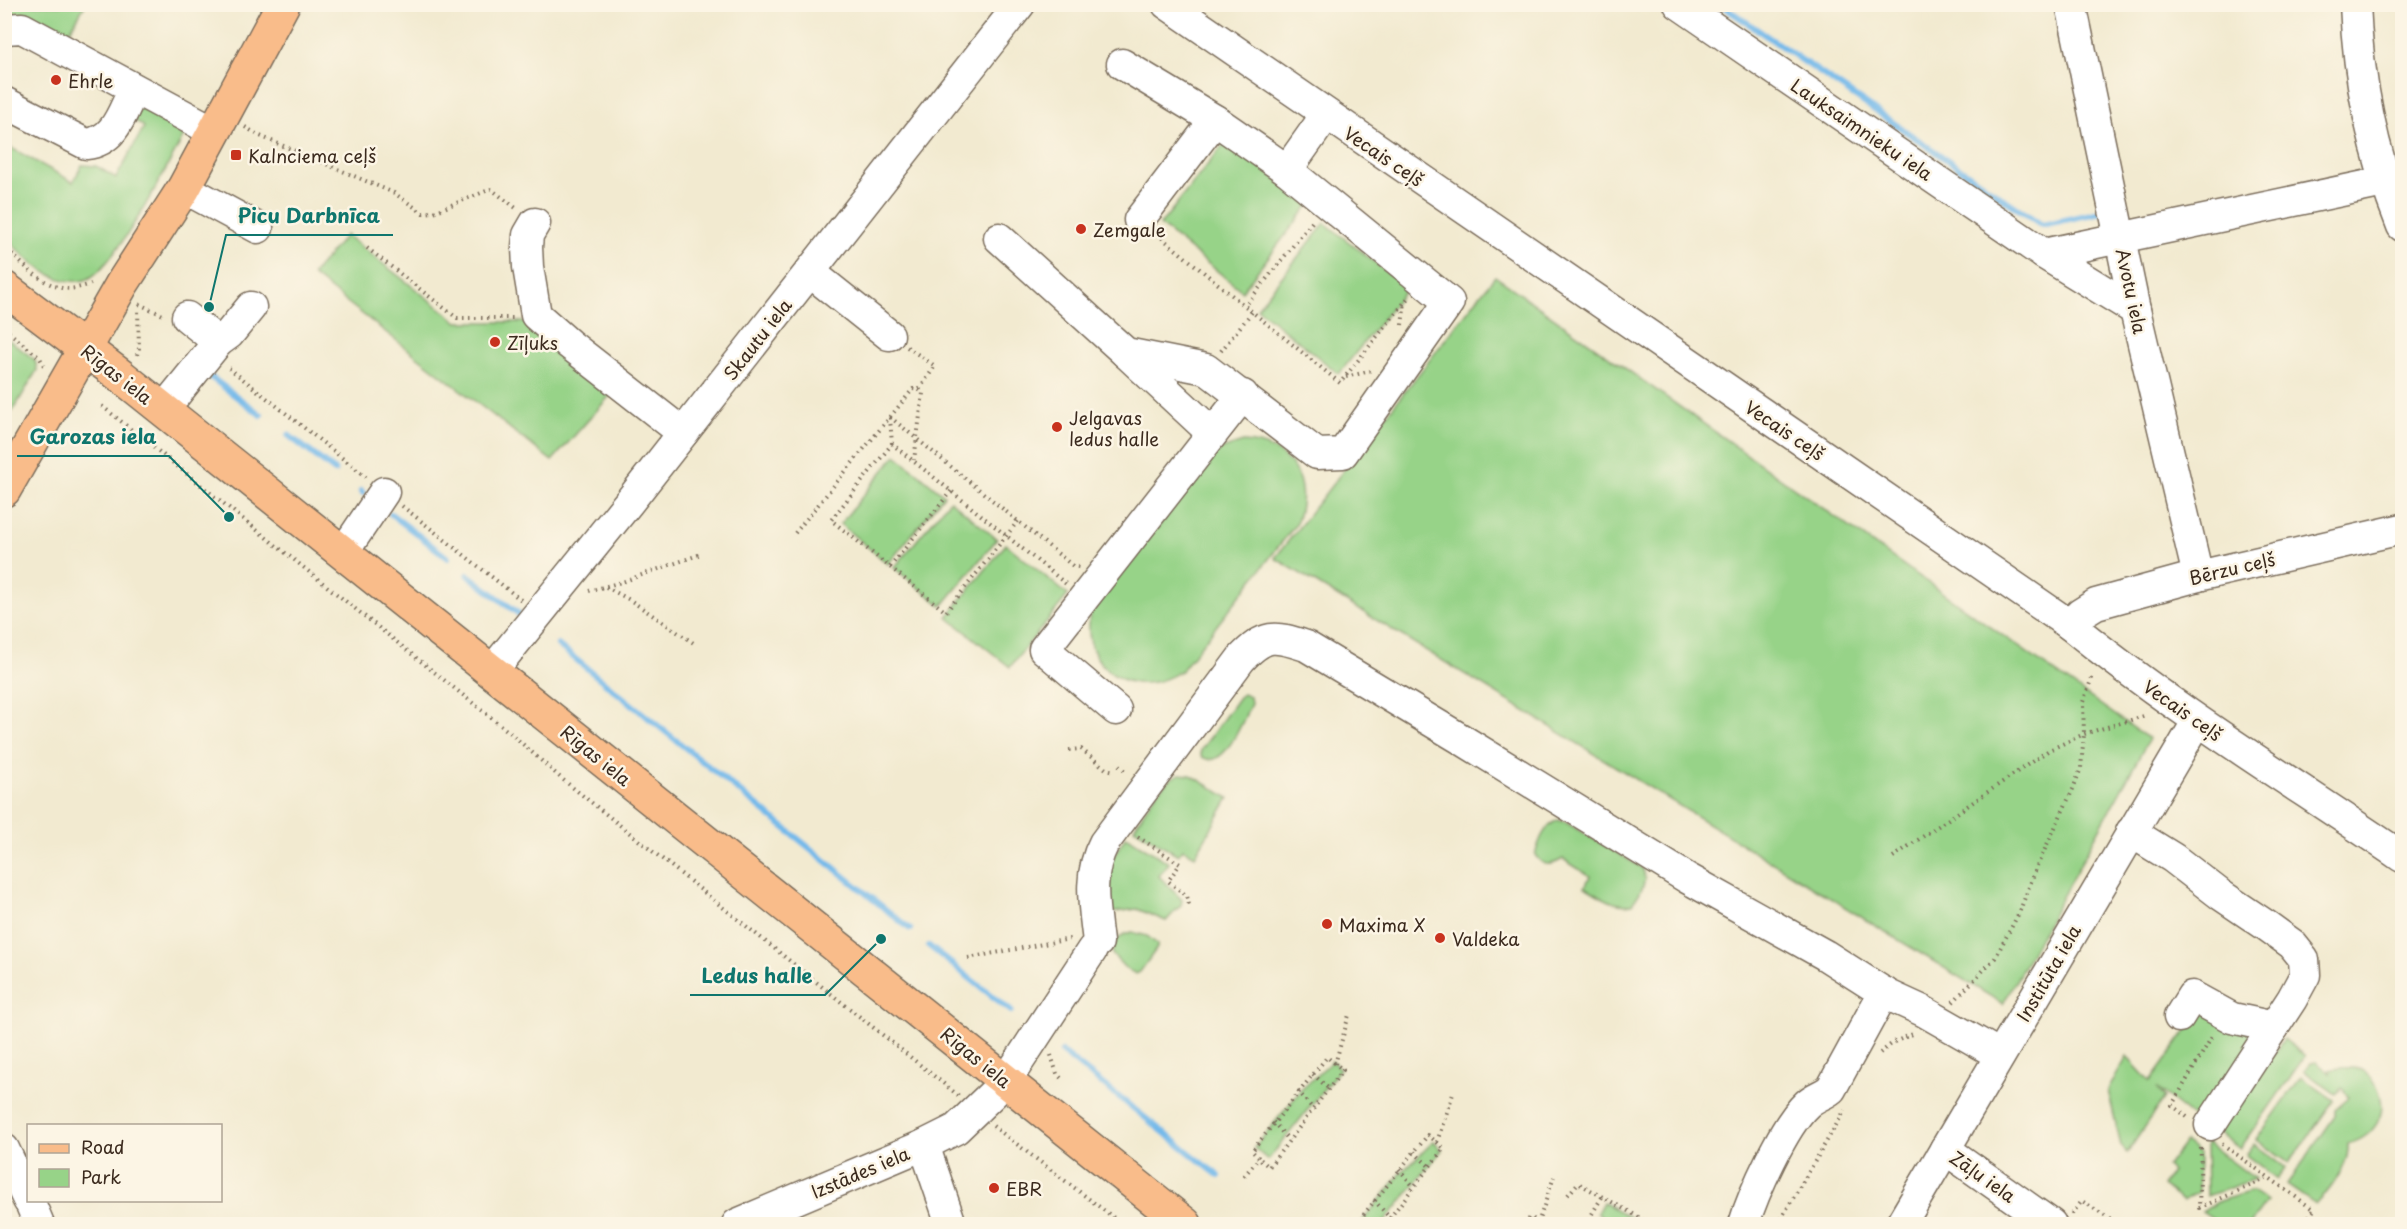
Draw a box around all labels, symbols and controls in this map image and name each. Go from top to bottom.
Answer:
place label: Ehrle [68,67,113,94]
street label: Lauksaimnieku iela [1786,71,1939,187]
marker: Ehrle [49,73,63,87]
street label: Vecais ceļš [1339,119,1429,193]
place label: Kalnciema ceļš [248,142,376,169]
marker: Kalnciema ceļš [229,148,243,162]
callout: Picu Darbnīca [226,197,393,235]
text: Picu Darbnīca [238,200,381,230]
place label: Zemgale [1093,216,1166,243]
marker: Zemgale [1074,222,1088,236]
street label: Avotu iela [2110,246,2154,337]
street label: Skautu iela [716,292,798,386]
place label: Zīļuks [507,329,558,356]
marker: Zīļuks [488,335,502,349]
street label: Rīgas iela [76,338,159,411]
street label: Vecais ceļš [1740,393,1830,467]
place label: Jelgavas ledus halle [1069,404,1159,452]
callout: Garozas iela [17,418,169,456]
marker: Jelgavas ledus halle [1050,420,1064,434]
text: Garozas iela [29,421,157,451]
street label: Bērzu ceļš [2186,545,2278,591]
street label: Vecais ceļš [2138,673,2228,747]
street label: Rīgas iela [555,718,638,792]
place label: Maxima X [1339,911,1426,938]
marker: Maxima X [1320,917,1334,931]
street label: Institūta iela [2009,919,2087,1027]
place label: Valdeka [1452,925,1520,952]
marker: Valdeka [1433,931,1447,945]
callout: Ledus halle [690,957,825,995]
text: Ledus halle [702,960,812,990]
street label: Rīgas iela [935,1020,1018,1094]
legend [27,1124,222,1202]
text: Road [81,1133,125,1160]
street label: Izstādes iela [807,1139,914,1205]
street label: Zāļu iela [1945,1143,2022,1209]
text: Park [81,1163,121,1190]
place label: EBR [1006,1175,1042,1202]
marker: EBR [987,1181,1001,1195]

